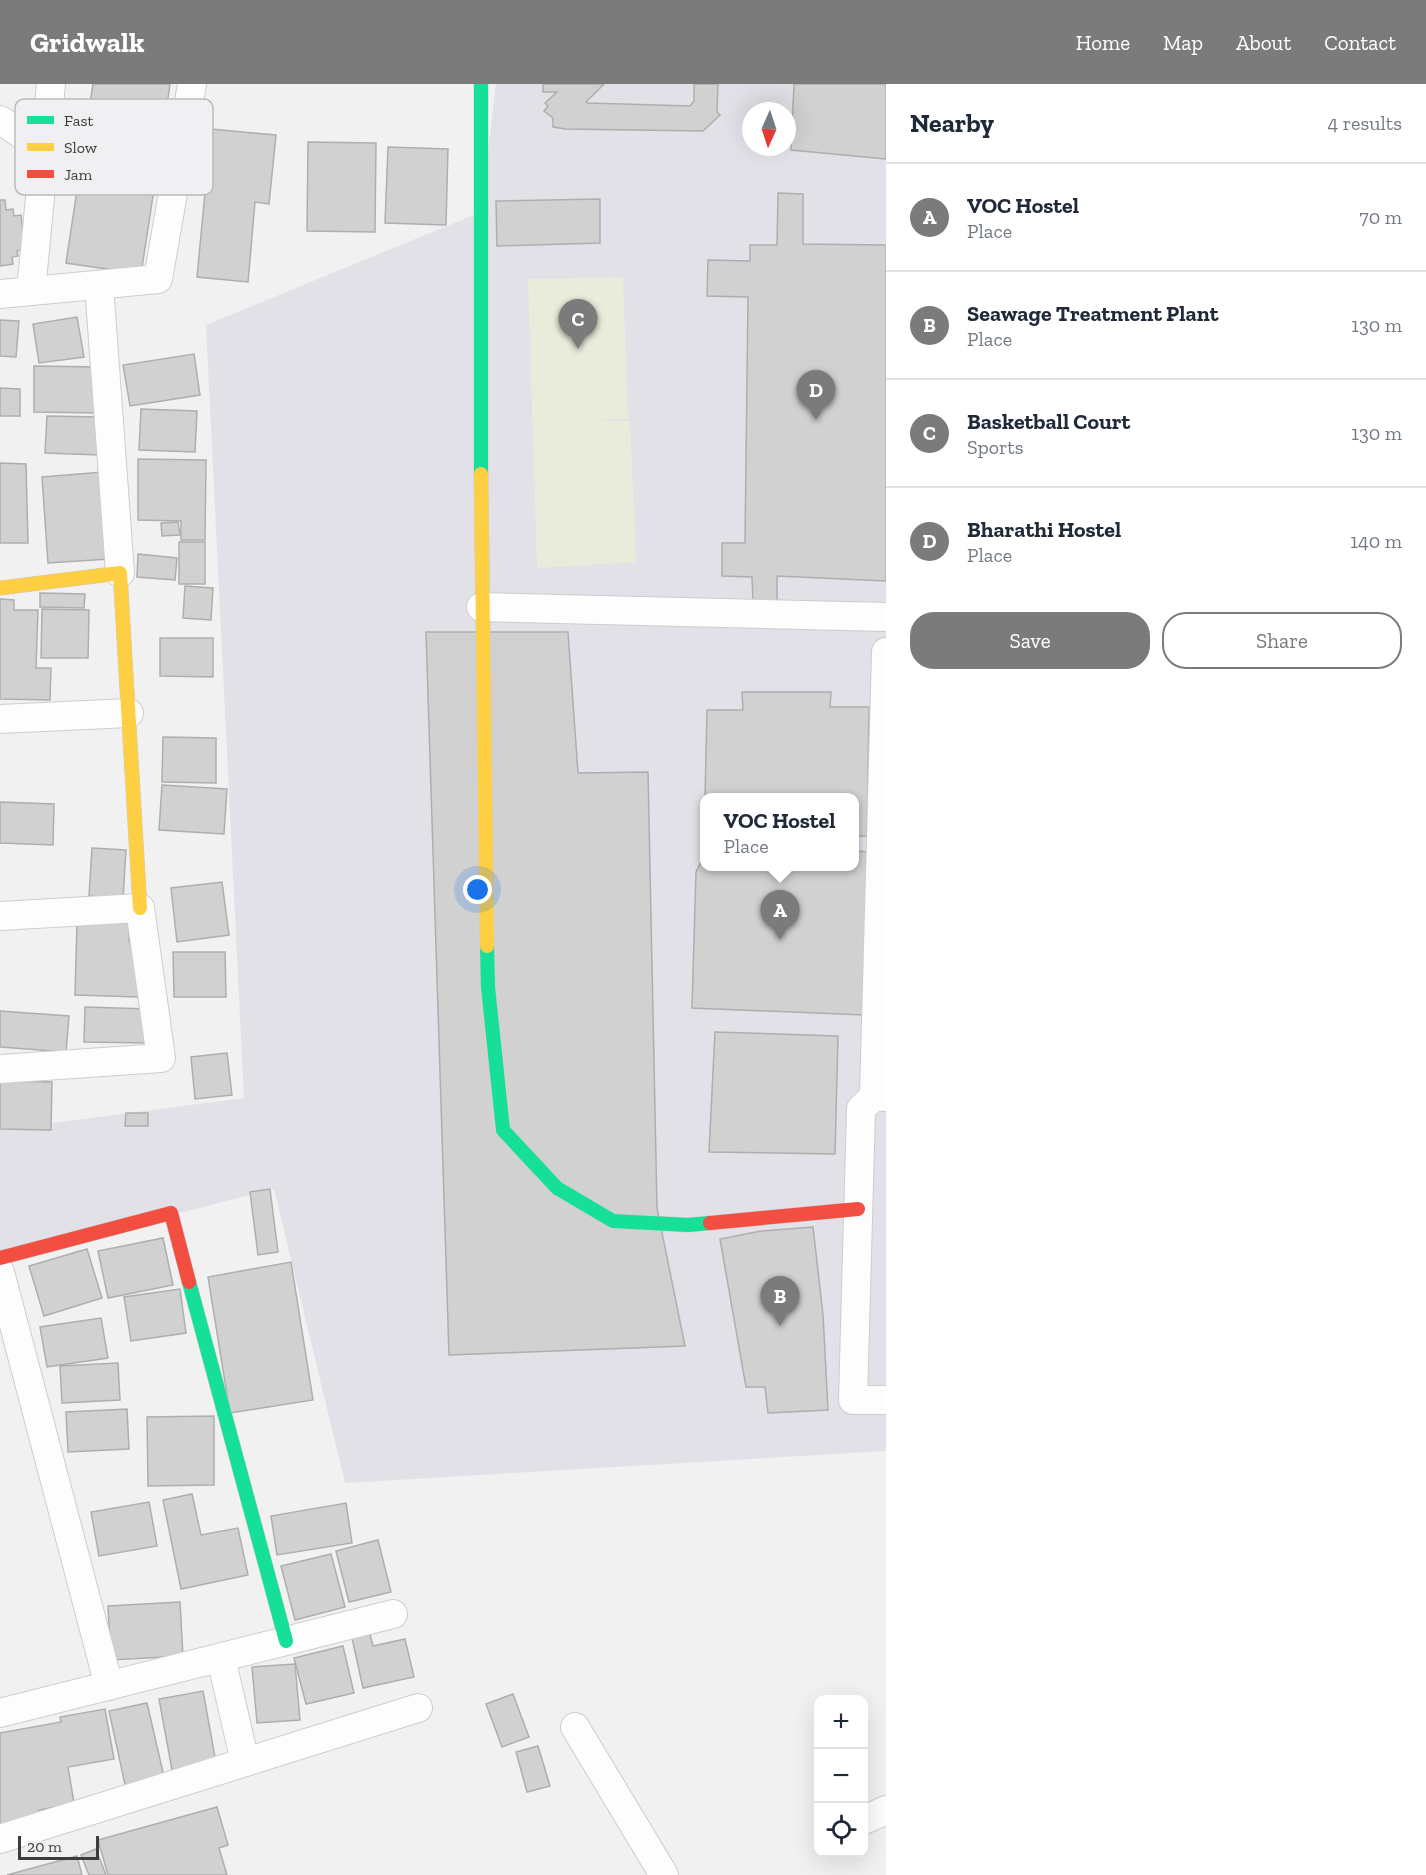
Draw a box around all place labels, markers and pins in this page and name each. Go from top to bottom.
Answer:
pin: C [558,300,598,349]
pin: D [796,370,836,420]
pin: A [760,890,800,940]
pin: B [760,1276,800,1326]

